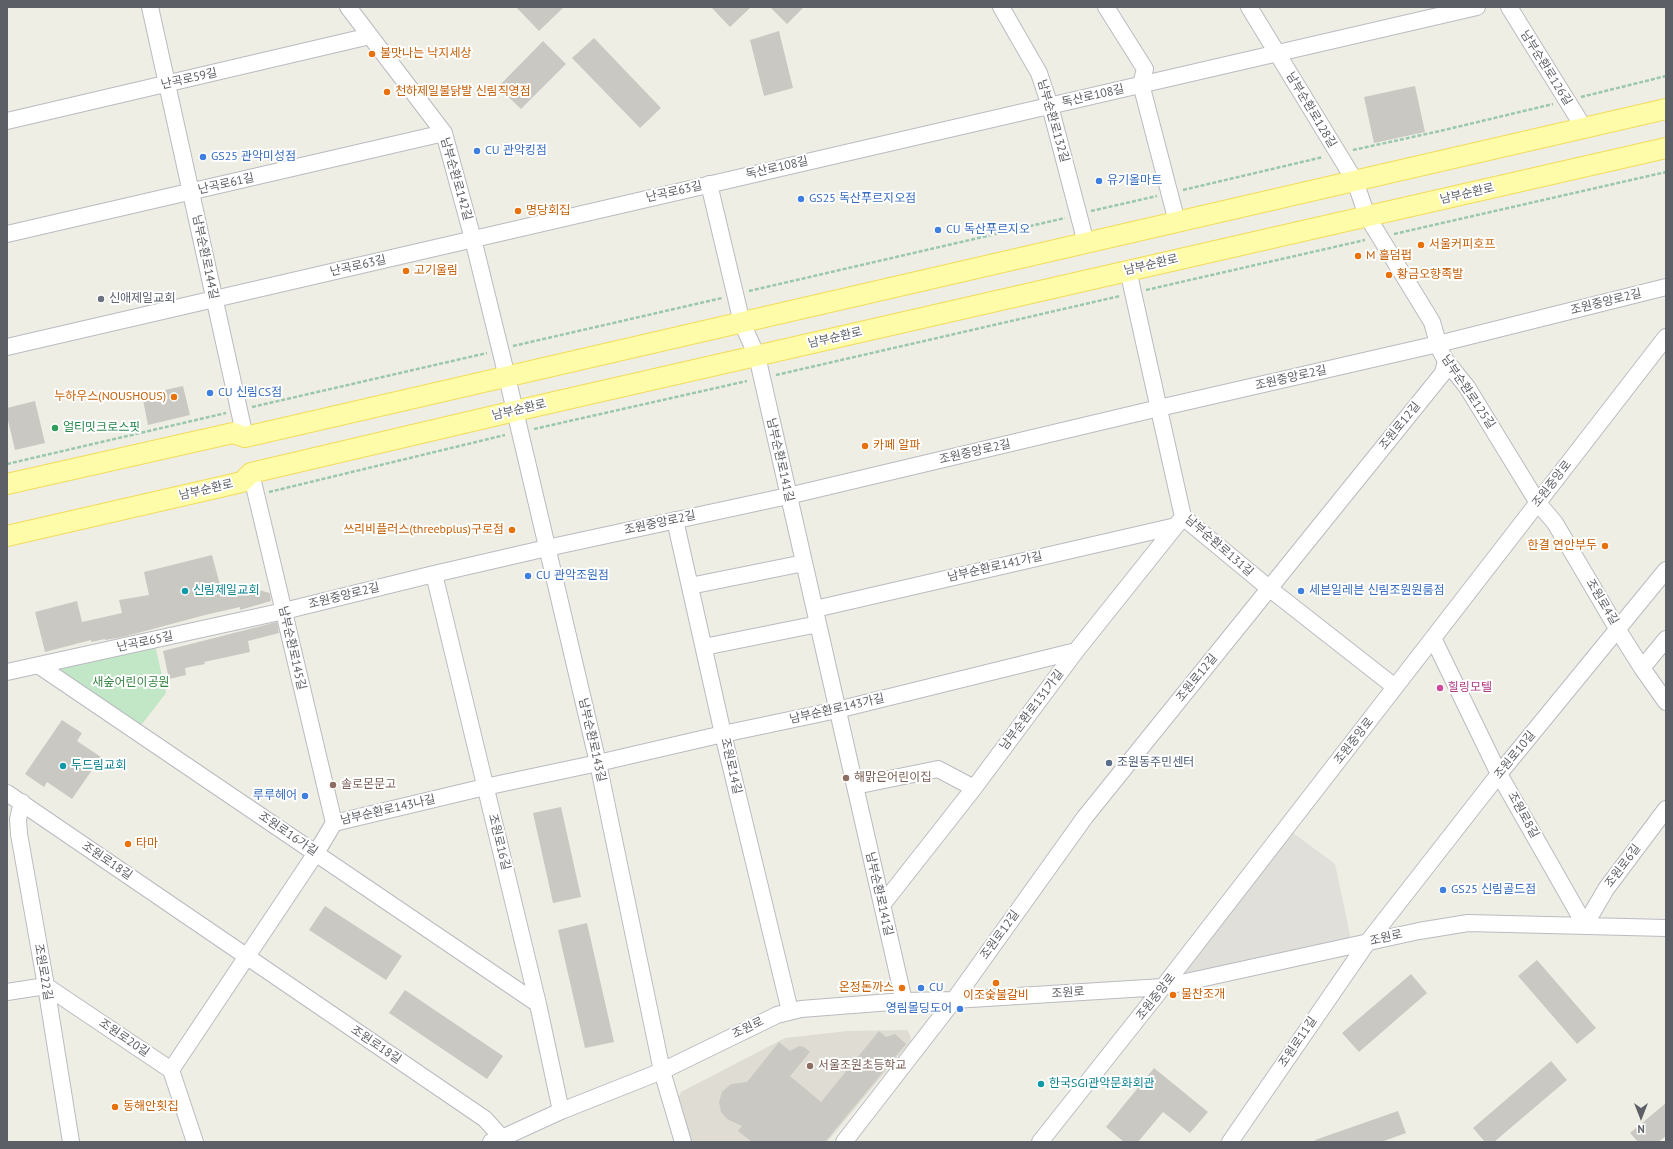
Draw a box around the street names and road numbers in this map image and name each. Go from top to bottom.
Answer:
street label: 남부순환로126길 [1517,28,1575,108]
street label: 난곡로59길 [159,66,219,92]
street label: 남부순환로128길 [1283,69,1339,151]
street label: 남부순환로132길 [1034,78,1072,164]
street label: 독산로108길 [1060,82,1126,110]
street label: 남부순환로142길 [437,136,475,222]
street label: 독산로108길 [744,154,810,182]
street label: 난곡로61길 [196,171,256,197]
street label: 난곡로63길 [644,179,704,205]
street label: 남부순환로 [1438,181,1496,207]
street label: 남부순환로144길 [189,214,221,300]
street label: 남부순환로 [1122,252,1180,278]
street label: 난곡로63길 [328,253,388,279]
street label: 조원중앙로2길 [1569,286,1643,318]
street label: 남부순환로 [806,325,864,351]
street label: 남부순환로125길 [1438,352,1498,432]
street label: 조원중앙로2길 [1254,363,1328,393]
street label: 남부순환로 [490,397,548,423]
street label: 조원로12길 [1376,399,1424,453]
street label: 남부순환로141길 [763,417,797,503]
street label: 조원중앙로2길 [938,437,1012,467]
street label: 조원중앙로 [1529,458,1575,510]
street label: 남부순환로 [177,477,235,503]
street label: 조원중앙로2길 [623,508,697,538]
street label: 남부순환로131길 [1182,512,1256,580]
street label: 남부순환로141가길 [946,549,1044,585]
street label: 조원로4길 [1583,577,1621,627]
street label: 조원중앙로2길 [307,580,381,612]
street label: 남부순환로145길 [275,605,309,691]
street label: 난곡로65길 [116,629,174,655]
street label: 조원로12길 [1173,651,1221,705]
street label: 남부순환로131가길 [997,667,1067,753]
street label: 남부순환로143가길 [788,691,886,727]
street label: 남부순환로143길 [575,697,609,783]
street label: 조원중앙로 [1331,715,1377,767]
street label: 조원로10길 [1491,728,1539,782]
street label: 조원로14길 [718,736,744,796]
street label: 조원로8길 [1504,789,1542,841]
street label: 남부순환로143나길 [339,792,437,828]
street label: 조원로16가길 [256,809,320,859]
street label: 조원로16길 [485,812,513,872]
street label: 조원로18길 [79,839,135,883]
street label: 조원로6길 [1602,841,1644,891]
street label: 남부순환로141길 [862,851,896,937]
street label: 조원로12길 [977,908,1023,962]
street label: 조원로 [1368,927,1404,949]
street label: 조원로22길 [31,943,55,1001]
street label: 조원중앙로 [1133,971,1179,1023]
street label: 조원로 [1051,985,1085,1001]
street label: 조원로 [730,1014,766,1042]
street label: 조원로11길 [1276,1014,1320,1070]
street label: 조원로20길 [96,1016,152,1060]
street label: 조원로18길 [348,1023,404,1067]

